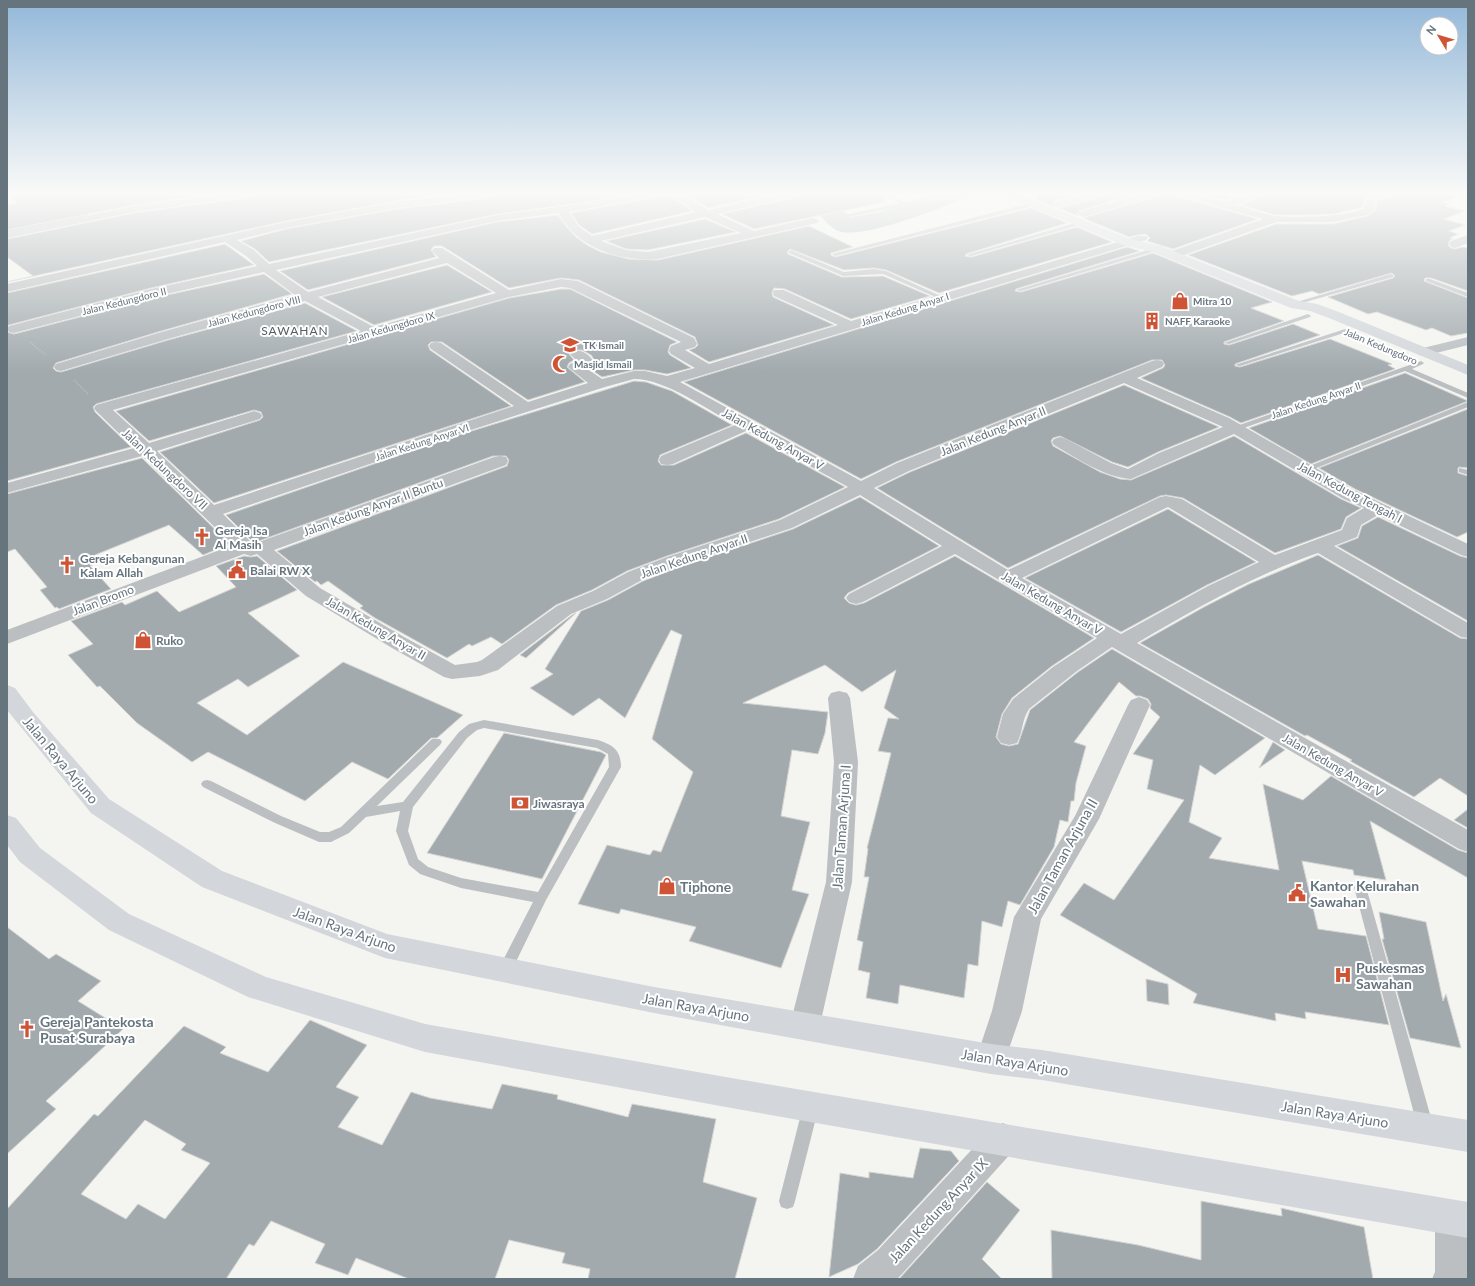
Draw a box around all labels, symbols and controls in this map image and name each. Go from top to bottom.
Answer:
north arrow [1419,16,1459,56]
text: N [1423,22,1438,37]
street label: Jalan Kedungdoro II [81,285,167,317]
street label: Jalan Kedung Anyar I [860,290,950,328]
shop icon: Mitra 10 [1170,291,1190,311]
street label: Jalan Kedungdoro VIII [206,293,302,329]
place label: Mitra 10 [1193,295,1232,307]
street label: Jalan Kedungdoro IX [346,309,436,345]
building icon: NAFF Karaoke [1142,311,1162,331]
place label: NAFF Karaoke [1165,315,1231,327]
district label: SAWAHAN [261,323,329,338]
street label: Jalan Kedungdoro [1343,325,1420,367]
school or university icon: TK Ismail [560,335,580,355]
place label: TK Ismail [583,339,624,351]
mosque icon: Masjid Ismail [551,354,571,374]
place label: Masjid Ismail [574,358,632,370]
street label: Jalan Kedung Anyar II [1270,379,1362,421]
street label: Jalan Kedung Anyar II [938,403,1048,459]
street label: Jalan Kedung Anyar V [720,405,827,474]
street label: Jalan Kedung Anyar VI [374,421,470,463]
street label: Jalan Kedungdoro VII [119,426,211,512]
street label: Jalan Kedung Tengah I [1295,458,1405,526]
street label: Jalan Kedung Anyar II Buntu [301,475,445,539]
place label: Gereja Isa Al Masih [214,523,268,552]
church icon: Gereja Isa Al Masih [192,527,212,547]
street label: Jalan Kedung Anyar II [638,531,750,581]
place label: Gereja Kebangunan Kalam Allah [80,551,185,580]
church icon: Gereja Kebangunan Kalam Allah [57,555,77,575]
public building icon: Balai RW X [227,560,247,580]
place label: Balai RW X [250,563,311,578]
street label: Jalan Kedung Anyar V [999,568,1106,638]
street label: Jalan Bromo [70,581,136,619]
street label: Jalan Kedung Anyar II [323,593,429,663]
shop icon: Ruko [133,630,153,650]
place label: Ruko [156,633,183,648]
street label: Jalan Raya Arjuno [20,713,102,807]
street label: Jalan Kedung Anyar V [1280,730,1387,800]
street label: Jalan Taman Arjuna I [828,764,854,890]
bank icon: Jiwasraya [510,793,530,813]
place label: Jiwasraya [533,796,585,811]
street label: Jalan Taman Arjuna II [1023,796,1101,916]
shop icon: Tiphone [657,876,677,896]
place label: Kantor Kelurahan Sawahan [1310,877,1419,910]
place label: Tiphone [680,878,732,895]
public building icon: Kantor Kelurahan Sawahan [1287,883,1307,903]
street label: Jalan Raya Arjuno [291,902,399,956]
place label: Puskesmas Sawahan [1356,959,1424,992]
hospital icon: Puskesmas Sawahan [1333,965,1353,985]
street label: Jalan Raya Arjuno [641,989,751,1025]
place label: Gereja Pantekosta Pusat Surabaya [40,1013,154,1046]
church icon: Gereja Pantekosta Pusat Surabaya [17,1019,37,1039]
street label: Jalan Raya Arjuno [960,1045,1070,1079]
street label: Jalan Raya Arjuno [1280,1097,1390,1131]
street label: Jalan Kedung Anyar IX [885,1154,991,1266]

